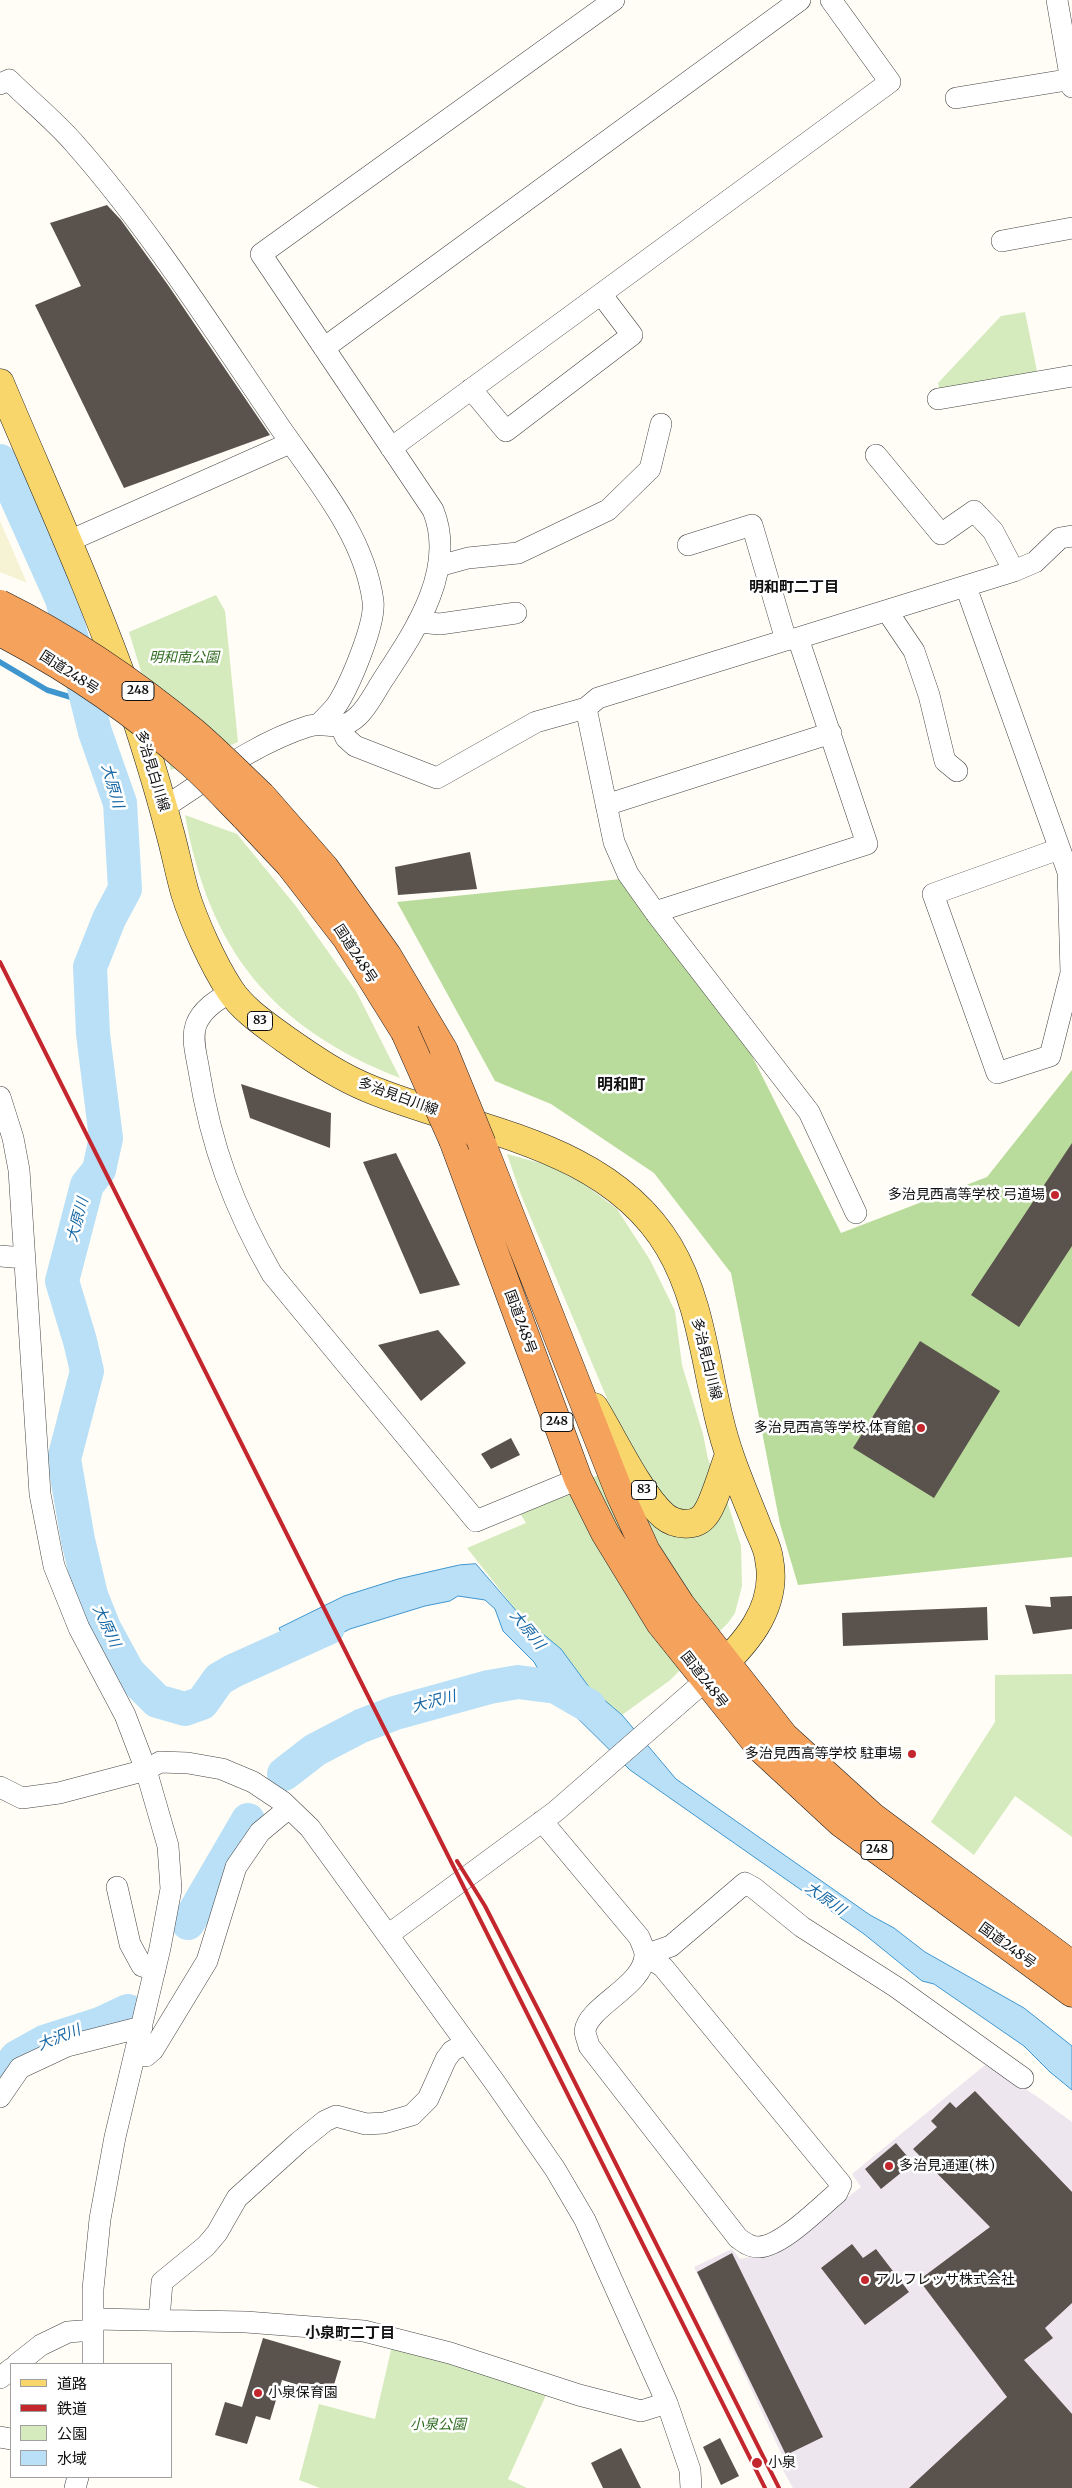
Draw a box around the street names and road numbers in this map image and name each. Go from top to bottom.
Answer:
street label: 国道248号 [36,648,102,698]
road number: 248 [122,681,154,700]
street label: 多治見白川線 [132,728,172,814]
street label: 国道248号 [330,921,380,987]
road number: 83 [248,1011,272,1030]
street label: 多治見白川線 [356,1075,440,1119]
street label: 国道248号 [501,1288,539,1356]
street label: 多治見白川線 [688,1316,724,1402]
road number: 248 [541,1412,573,1431]
road number: 83 [632,1480,656,1500]
street label: 国道248号 [677,1648,731,1712]
road number: 248 [861,1840,893,1860]
street label: 国道248号 [975,1920,1039,1972]

